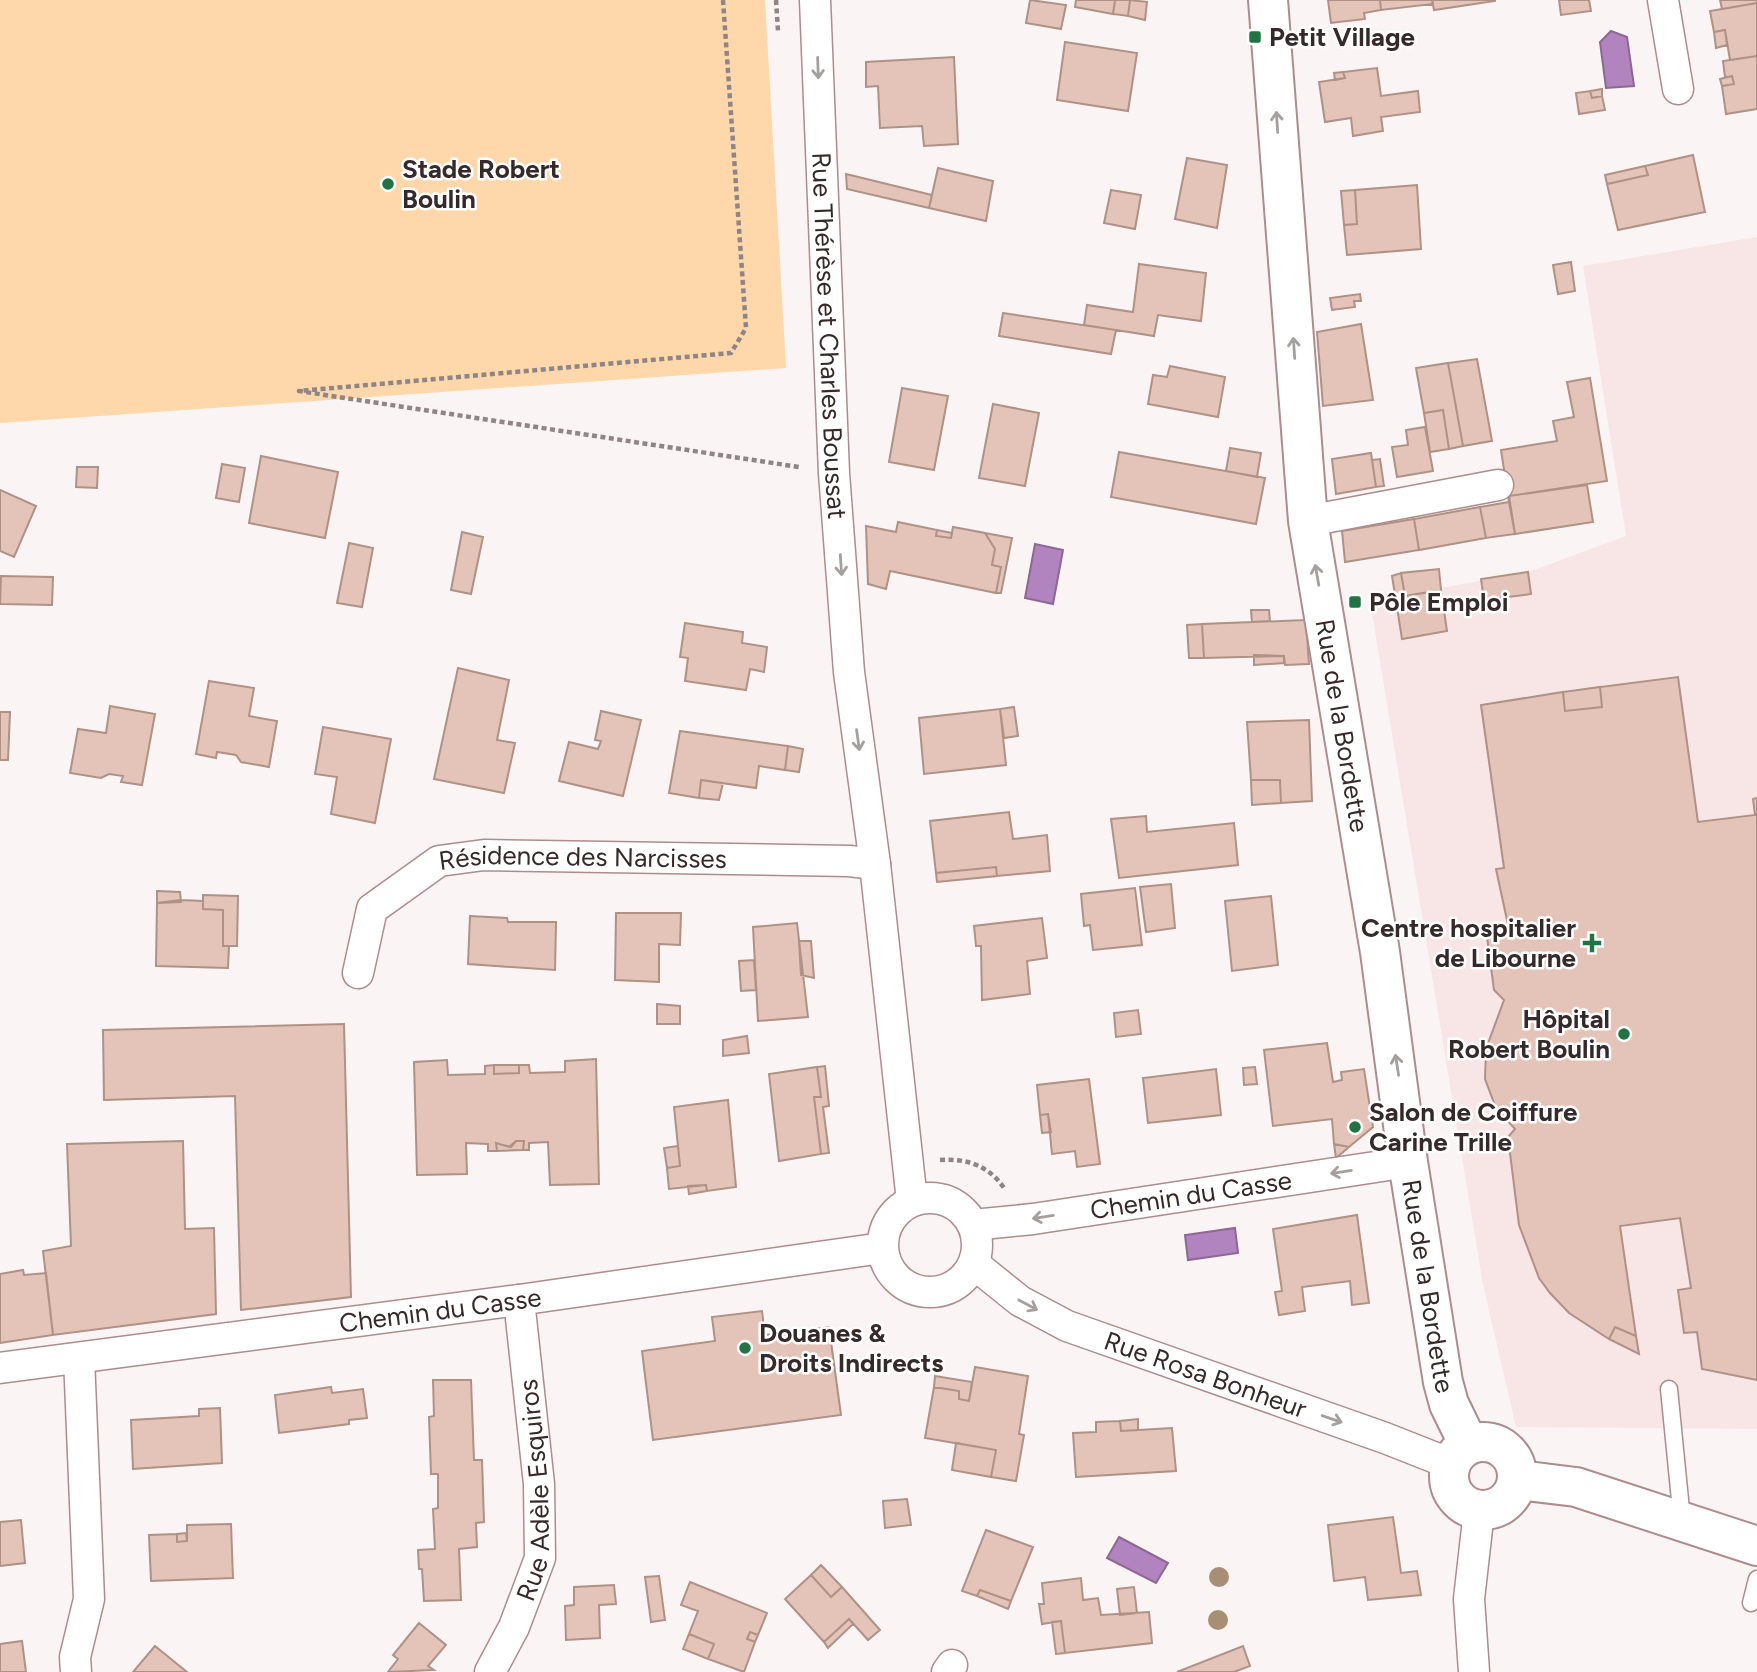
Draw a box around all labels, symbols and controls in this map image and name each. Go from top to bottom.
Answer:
place label: Petit Village [1269,21,1415,53]
marker: Petit Village [1247,29,1263,45]
one-way arrow [811,56,824,79]
one-way arrow [1270,111,1283,133]
street label: Rue Thérèse et Charles Boussat [805,152,853,521]
place label: Stade Robert Boulin [402,153,560,215]
marker: Stade Robert Boulin [380,176,396,192]
one-way arrow [1287,338,1300,360]
one-way arrow [835,553,848,575]
one-way arrow [1310,564,1323,587]
place label: Pôle Emploi [1369,586,1508,618]
marker: Pôle Emploi [1347,594,1363,610]
street label: Rue de la Bordette [1309,617,1376,835]
one-way arrow [852,728,865,750]
street label: Résidence des Narcisses [437,839,727,877]
place label: Centre hospitalier de Libourne [1361,912,1576,974]
marker: Centre hospitalier de Libourne [1582,933,1602,953]
place label: Hôpital Robert Boulin [1448,1003,1610,1065]
marker: Hôpital Robert Boulin [1616,1026,1632,1042]
one-way arrow [1390,1054,1403,1077]
place label: Salon de Coiffure Carine Trille [1369,1096,1577,1158]
marker: Salon de Coiffure Carine Trille [1347,1119,1363,1135]
street label: Chemin du Casse [1088,1164,1294,1226]
one-way arrow [1330,1166,1352,1179]
street label: Rue de la Bordette [1395,1177,1461,1397]
one-way arrow [1032,1211,1055,1224]
street label: Chemin du Casse [337,1281,543,1339]
one-way arrow [1017,1298,1038,1312]
place label: Douanes & Droits Indirects [759,1317,943,1379]
street label: Rue Rosa Bonheur [1100,1324,1311,1425]
marker: Douanes & Droits Indirects [737,1340,753,1356]
street label: Rue Adèle Esquiros [509,1378,556,1605]
one-way arrow [1321,1414,1343,1426]

